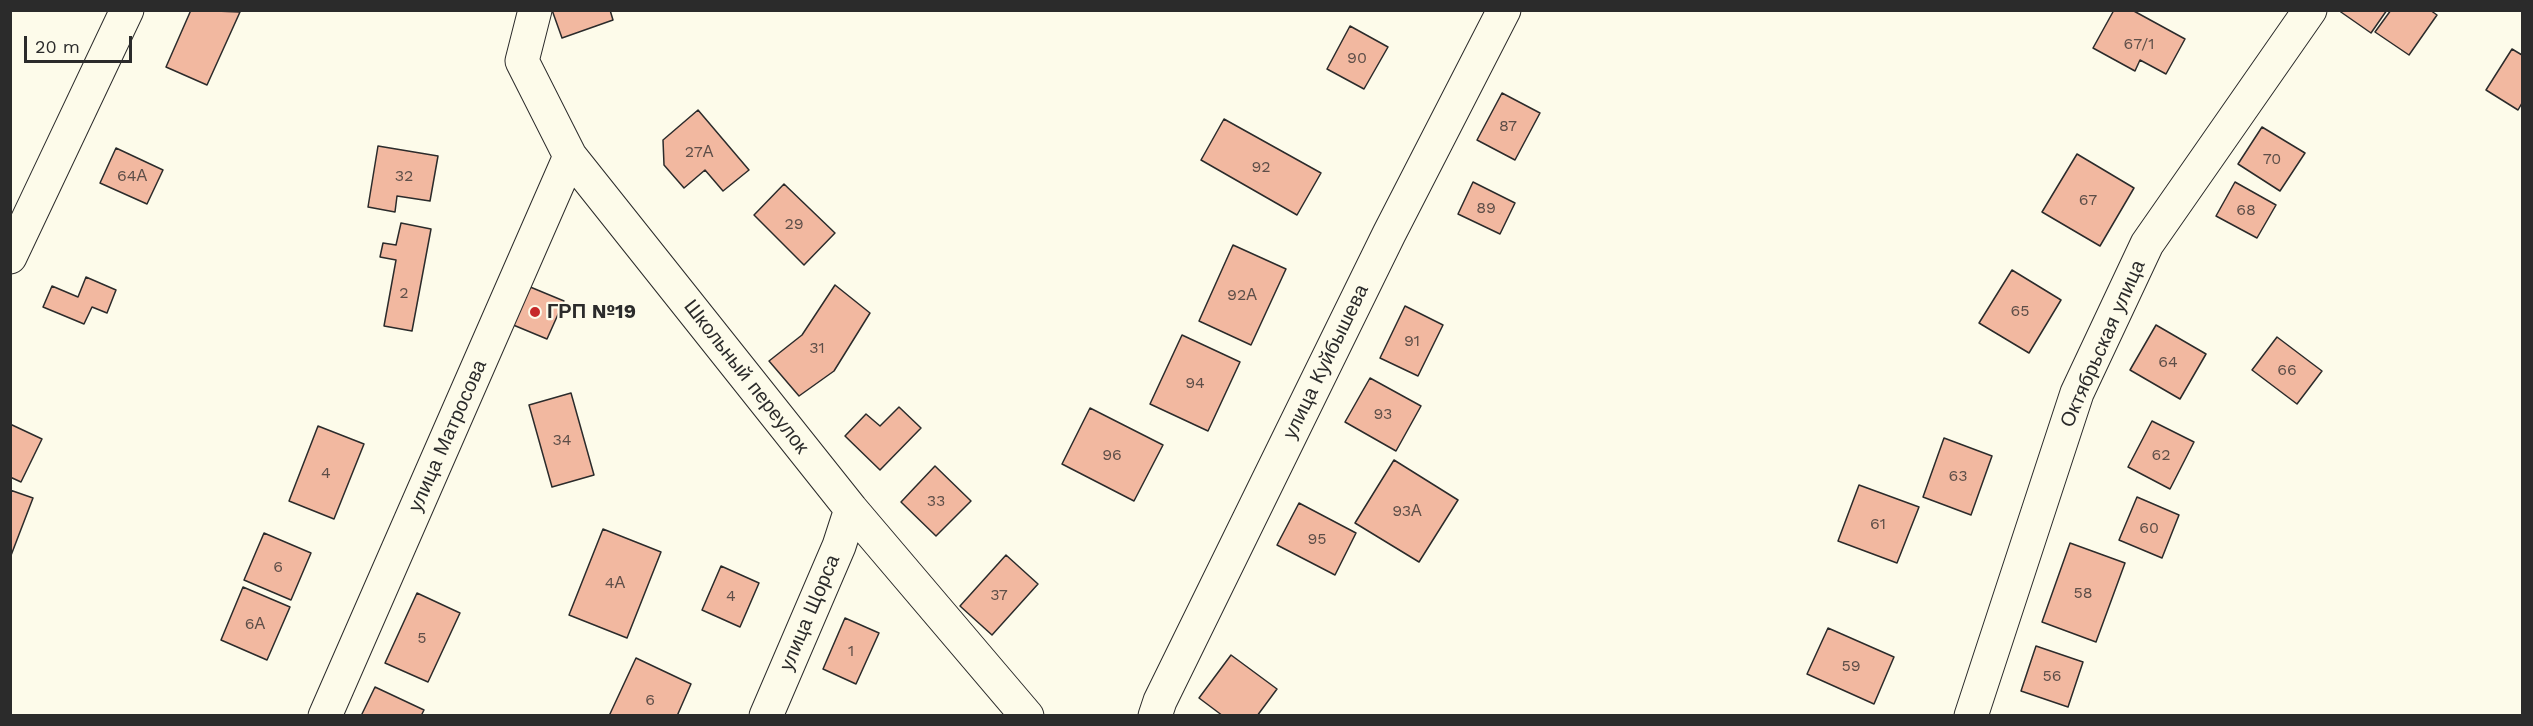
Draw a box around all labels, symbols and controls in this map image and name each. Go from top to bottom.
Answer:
scale bar [27,24,135,62]
house number: 67/1 [2124,34,2154,54]
text: 20 m [35,36,80,57]
house number: 90 [1347,48,1367,68]
house number: 87 [1499,116,1517,136]
house number: 27А [685,142,713,162]
house number: 70 [2263,149,2281,169]
house number: 92 [1251,157,1271,177]
house number: 64А [117,166,147,186]
house number: 32 [395,166,413,186]
house number: 67 [2079,190,2097,210]
house number: 89 [1476,198,1496,218]
house number: 68 [2236,200,2256,220]
house number: 29 [784,214,804,234]
street label: Октябрьская улица [2055,257,2151,431]
street label: улица Куйбышева [1278,281,1374,443]
house number: 2 [399,283,409,303]
house number: 92А [1227,285,1257,305]
street label: Школьный переулок [678,295,814,459]
place label: ГРП №19 [547,300,636,324]
house number: 65 [2010,301,2030,321]
marker: ГРП №19 [528,305,542,319]
house number: 91 [1404,331,1420,351]
house number: 31 [809,338,825,358]
house number: 64 [2158,352,2178,372]
street label: улица Матросова [404,356,492,516]
house number: 66 [2277,360,2297,380]
house number: 94 [1185,373,1205,393]
house number: 93 [1374,404,1392,424]
house number: 34 [552,430,572,450]
house number: 96 [1102,445,1122,465]
house number: 62 [2151,445,2171,465]
house number: 4 [321,463,331,483]
house number: 63 [1948,466,1968,486]
house number: 33 [927,491,945,511]
house number: 93А [1392,501,1422,521]
house number: 61 [1870,514,1886,534]
house number: 60 [2139,518,2159,538]
house number: 95 [1307,529,1327,549]
street label: улица Щорса [775,551,845,675]
house number: 6 [273,557,283,577]
house number: 4А [605,573,625,593]
house number: 58 [2073,583,2093,603]
house number: 37 [990,585,1008,605]
house number: 4 [726,586,736,606]
house number: 6А [245,614,265,634]
house number: 5 [417,628,427,648]
house number: 1 [848,641,854,661]
house number: 59 [1841,656,1861,676]
house number: 56 [2042,666,2062,686]
house number: 6 [645,690,655,710]

